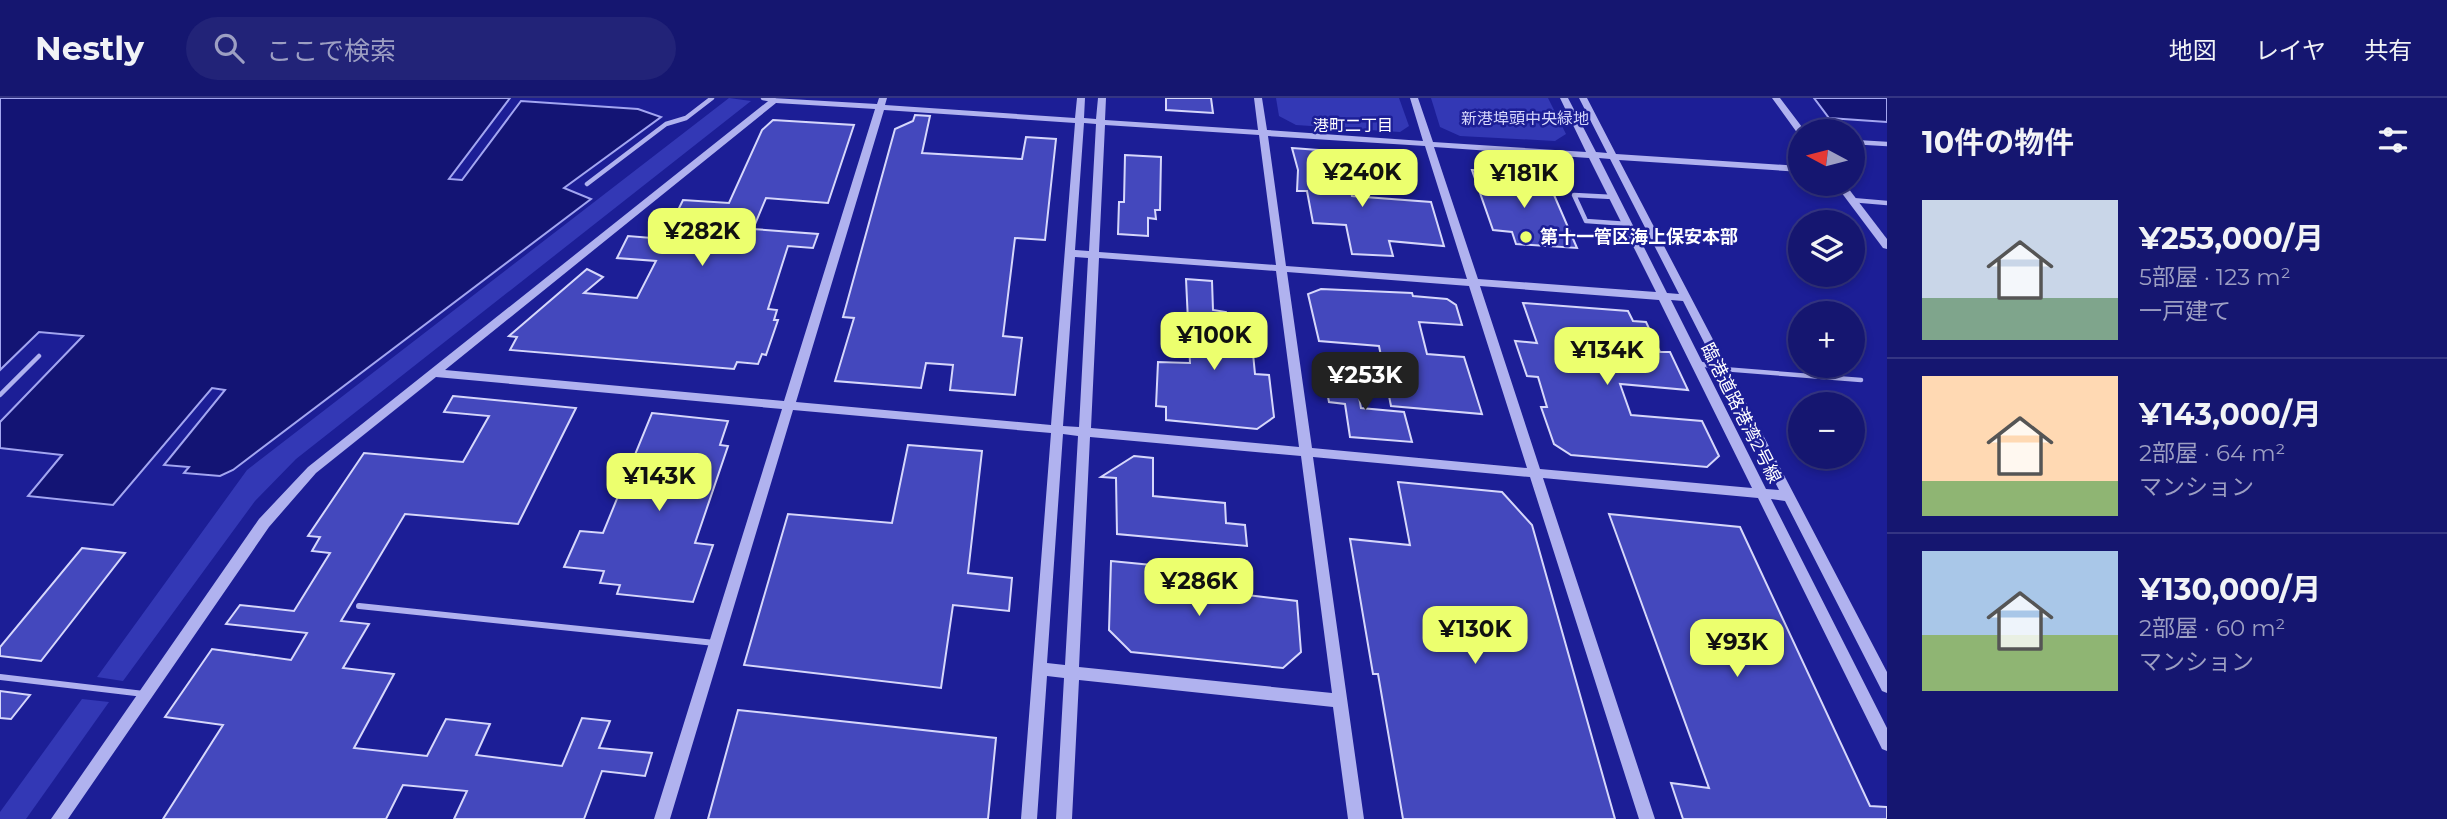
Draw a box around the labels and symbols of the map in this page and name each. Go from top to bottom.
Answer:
park label: 新港埠頭中央緑地 [1461,109,1589,128]
district label: 港町二丁目 [1313,116,1393,135]
north arrow [1788,119,1866,196]
pin: ¥240K [1313,150,1411,209]
pin: ¥181K [1475,150,1573,210]
pin: ¥282K [653,208,751,268]
place label: 第十一管区海上保安本部 [1540,226,1738,248]
marker: 第十一管区海上保安本部 [1518,229,1534,245]
pin: ¥100K [1165,313,1263,372]
pin: ¥134K [1558,328,1656,387]
street label: 臨港道路港湾2号線 [1696,339,1786,487]
pin: ¥253K [1316,352,1414,412]
pin: ¥143K [610,454,708,513]
pin: ¥286K [1150,559,1248,618]
pin: ¥130K [1426,606,1524,666]
pin: ¥93K [1696,620,1778,679]

